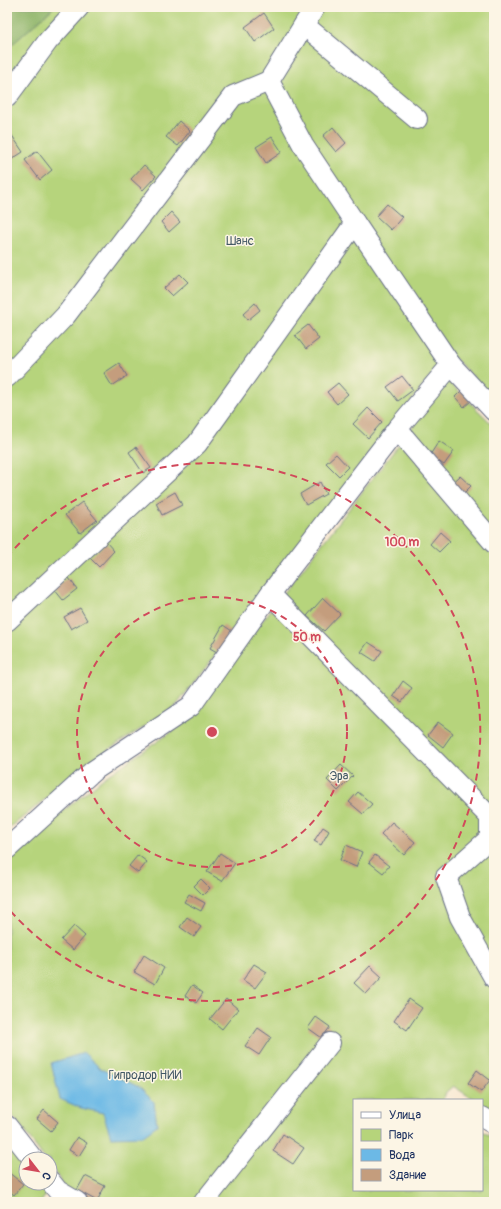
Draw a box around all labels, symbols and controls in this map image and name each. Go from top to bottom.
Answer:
park label: Шанс [226,234,254,249]
text: 100 m [385,535,420,550]
text: 50 m [293,630,321,645]
centre of rings [205,725,219,739]
park label: Эра [330,769,349,784]
park label: Гипродор НИИ [108,1068,182,1083]
legend [353,1099,483,1191]
text: Улица [389,1108,421,1123]
text: Парк [389,1128,414,1143]
text: Вода [389,1148,415,1163]
north arrow [18,1151,58,1191]
text: Здание [389,1168,426,1183]
text: С [39,1170,53,1182]

